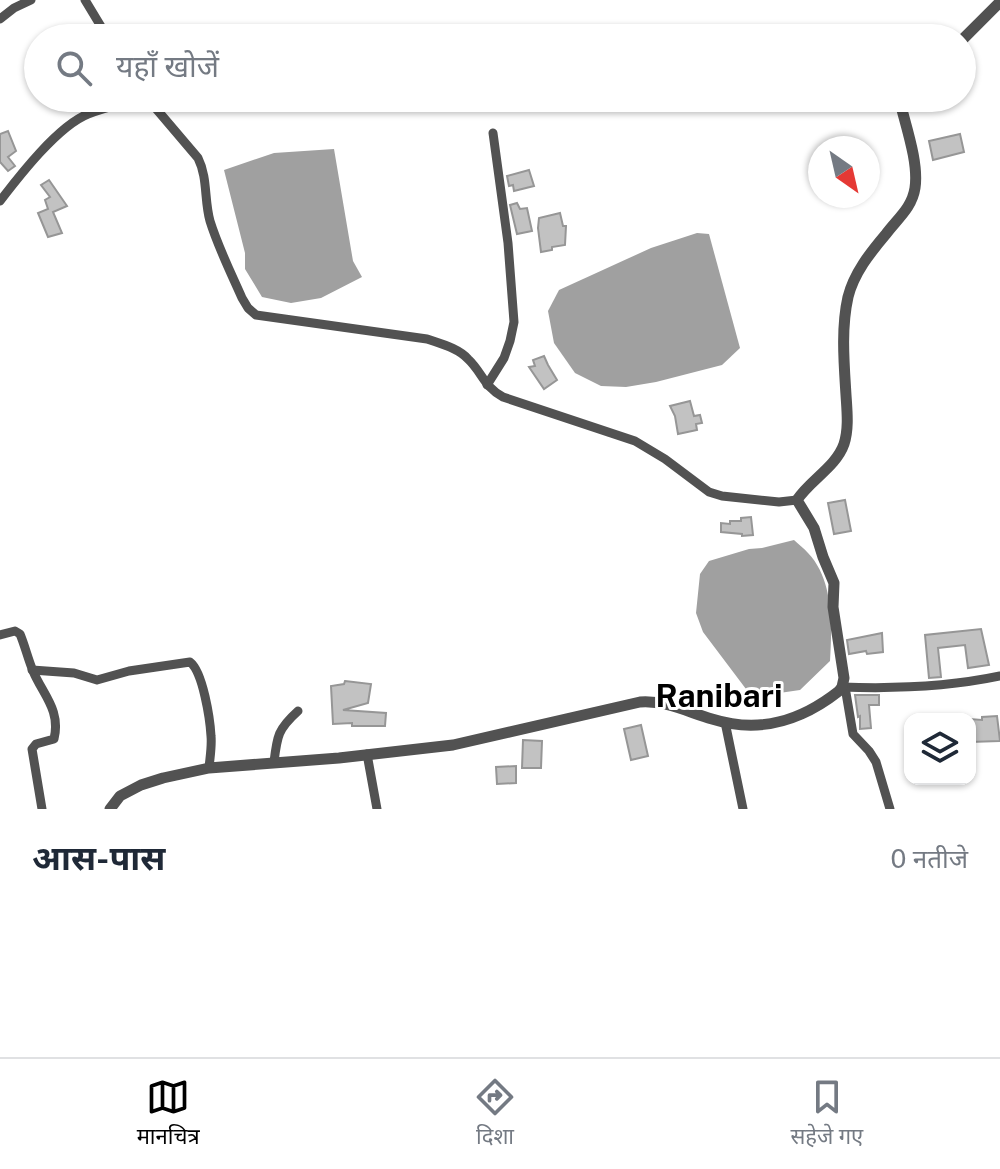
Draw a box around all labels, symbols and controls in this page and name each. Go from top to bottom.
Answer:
search box [24,24,976,112]
icon: search [52,46,96,90]
text: यहाँ खोजें [116,48,219,84]
north arrow [808,136,880,208]
district label: Ranibari [656,677,782,714]
map controls [904,713,976,785]
button: layers [904,713,976,785]
text: आस-पास [32,838,165,878]
text: 0 नतीजे [890,843,968,874]
tab: मानचित्र [137,1075,200,1153]
tab: दिशा [473,1075,517,1153]
tab: सहेजे गए [790,1075,863,1153]

